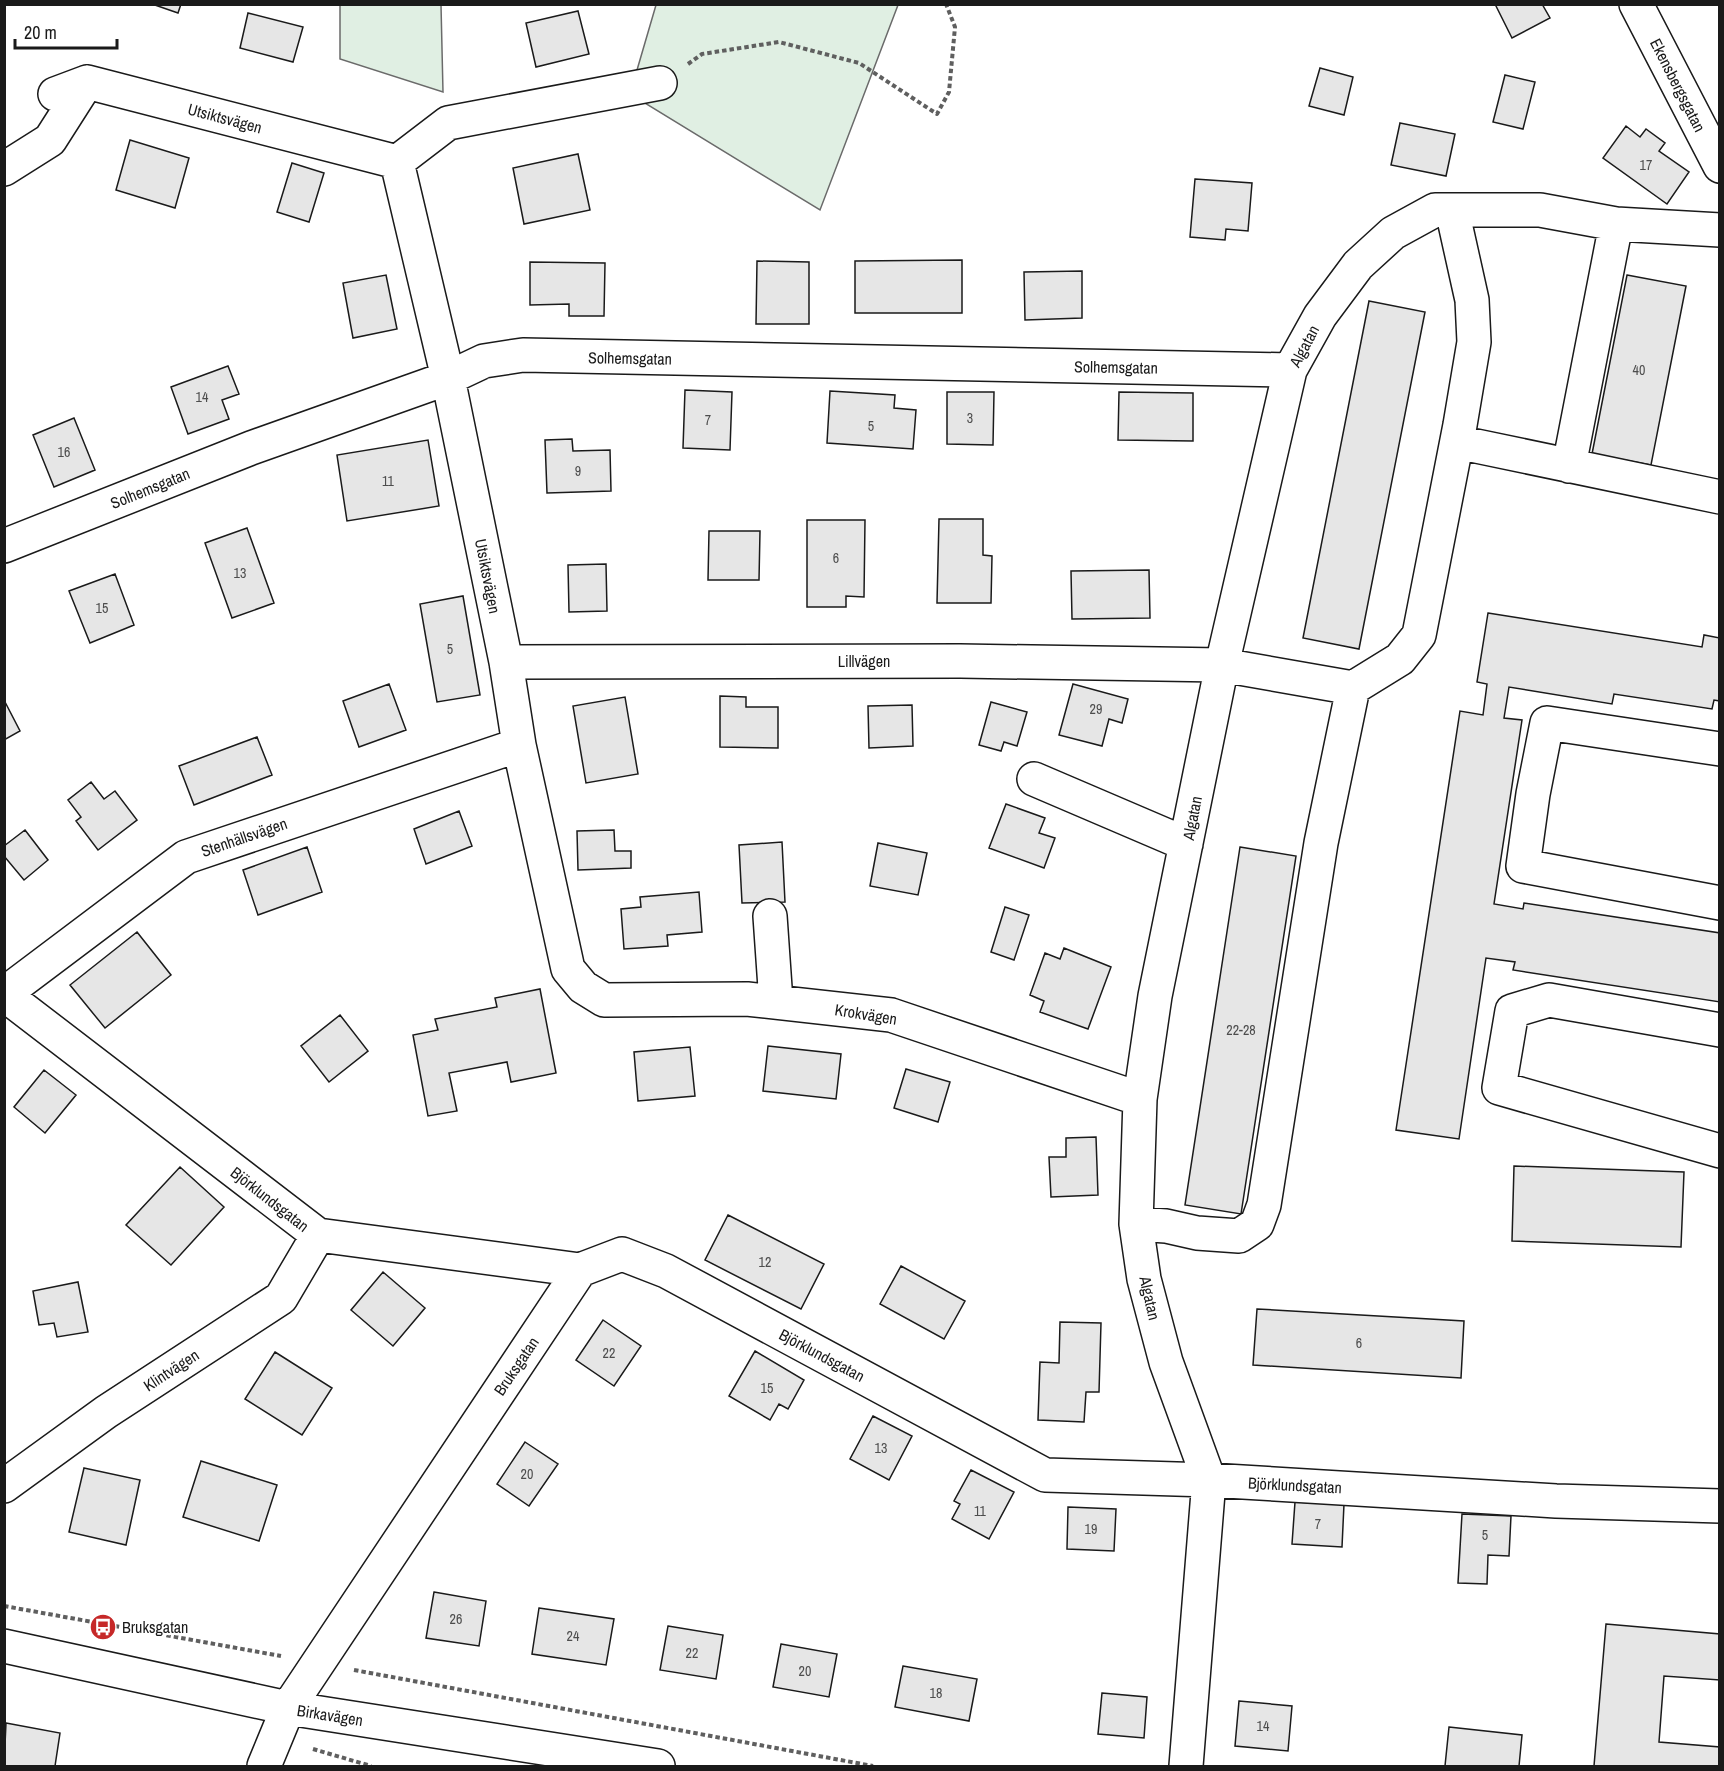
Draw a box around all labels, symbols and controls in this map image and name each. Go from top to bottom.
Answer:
scale bar [15,12,117,50]
text: 20 m [24,20,57,45]
street label: Ekensbergsgatan [1645,35,1711,135]
street label: Utsiktsvägen [186,98,264,138]
house number: 17 [1640,156,1652,174]
street label: Algatan [1283,321,1324,372]
street label: Solhemsgatan [588,346,672,370]
street label: Solhemsgatan [1074,355,1158,379]
house number: 40 [1633,361,1645,379]
house number: 14 [196,388,209,406]
house number: 3 [967,409,973,427]
house number: 7 [705,411,711,429]
house number: 5 [868,417,874,435]
house number: 16 [58,443,70,461]
street label: Solhemsgatan [107,462,193,514]
house number: 9 [575,462,581,480]
house number: 11 [382,472,395,490]
street label: Utsiktsvägen [470,537,506,615]
house number: 6 [833,549,839,567]
house number: 13 [234,564,246,582]
house number: 15 [96,599,108,617]
house number: 5 [447,640,453,658]
street label: Lillvägen [838,650,890,672]
house number: 29 [1090,700,1102,718]
street label: Algatan [1177,794,1207,843]
street label: Stenhällsvägen [198,812,290,862]
street label: Krokvägen [833,998,899,1030]
house number: 22-28 [1226,1021,1256,1039]
street label: Björklundsgatan [226,1161,314,1237]
house number: 12 [759,1253,771,1271]
street label: Algatan [1134,1273,1166,1322]
street label: Björklundsgatan [775,1323,869,1387]
street label: Bruksgatan [488,1332,544,1400]
house number: 6 [1356,1334,1362,1352]
street label: Klintvägen [139,1344,203,1396]
house number: 22 [603,1344,615,1362]
house number: 15 [761,1379,773,1397]
house number: 13 [875,1439,887,1457]
house number: 20 [521,1465,533,1483]
street label: Björklundsgatan [1247,1472,1343,1498]
house number: 11 [974,1502,987,1520]
house number: 7 [1315,1515,1321,1533]
house number: 19 [1085,1520,1097,1538]
house number: 5 [1482,1526,1488,1544]
house number: 26 [450,1610,462,1628]
bus stop icon: Bruksgatan [88,1612,118,1642]
place label: Bruksgatan [122,1616,188,1638]
house number: 24 [567,1627,580,1645]
house number: 22 [686,1644,698,1662]
house number: 20 [799,1662,811,1680]
house number: 18 [930,1684,942,1702]
street label: Birkavägen [296,1699,364,1731]
house number: 14 [1257,1717,1270,1735]

